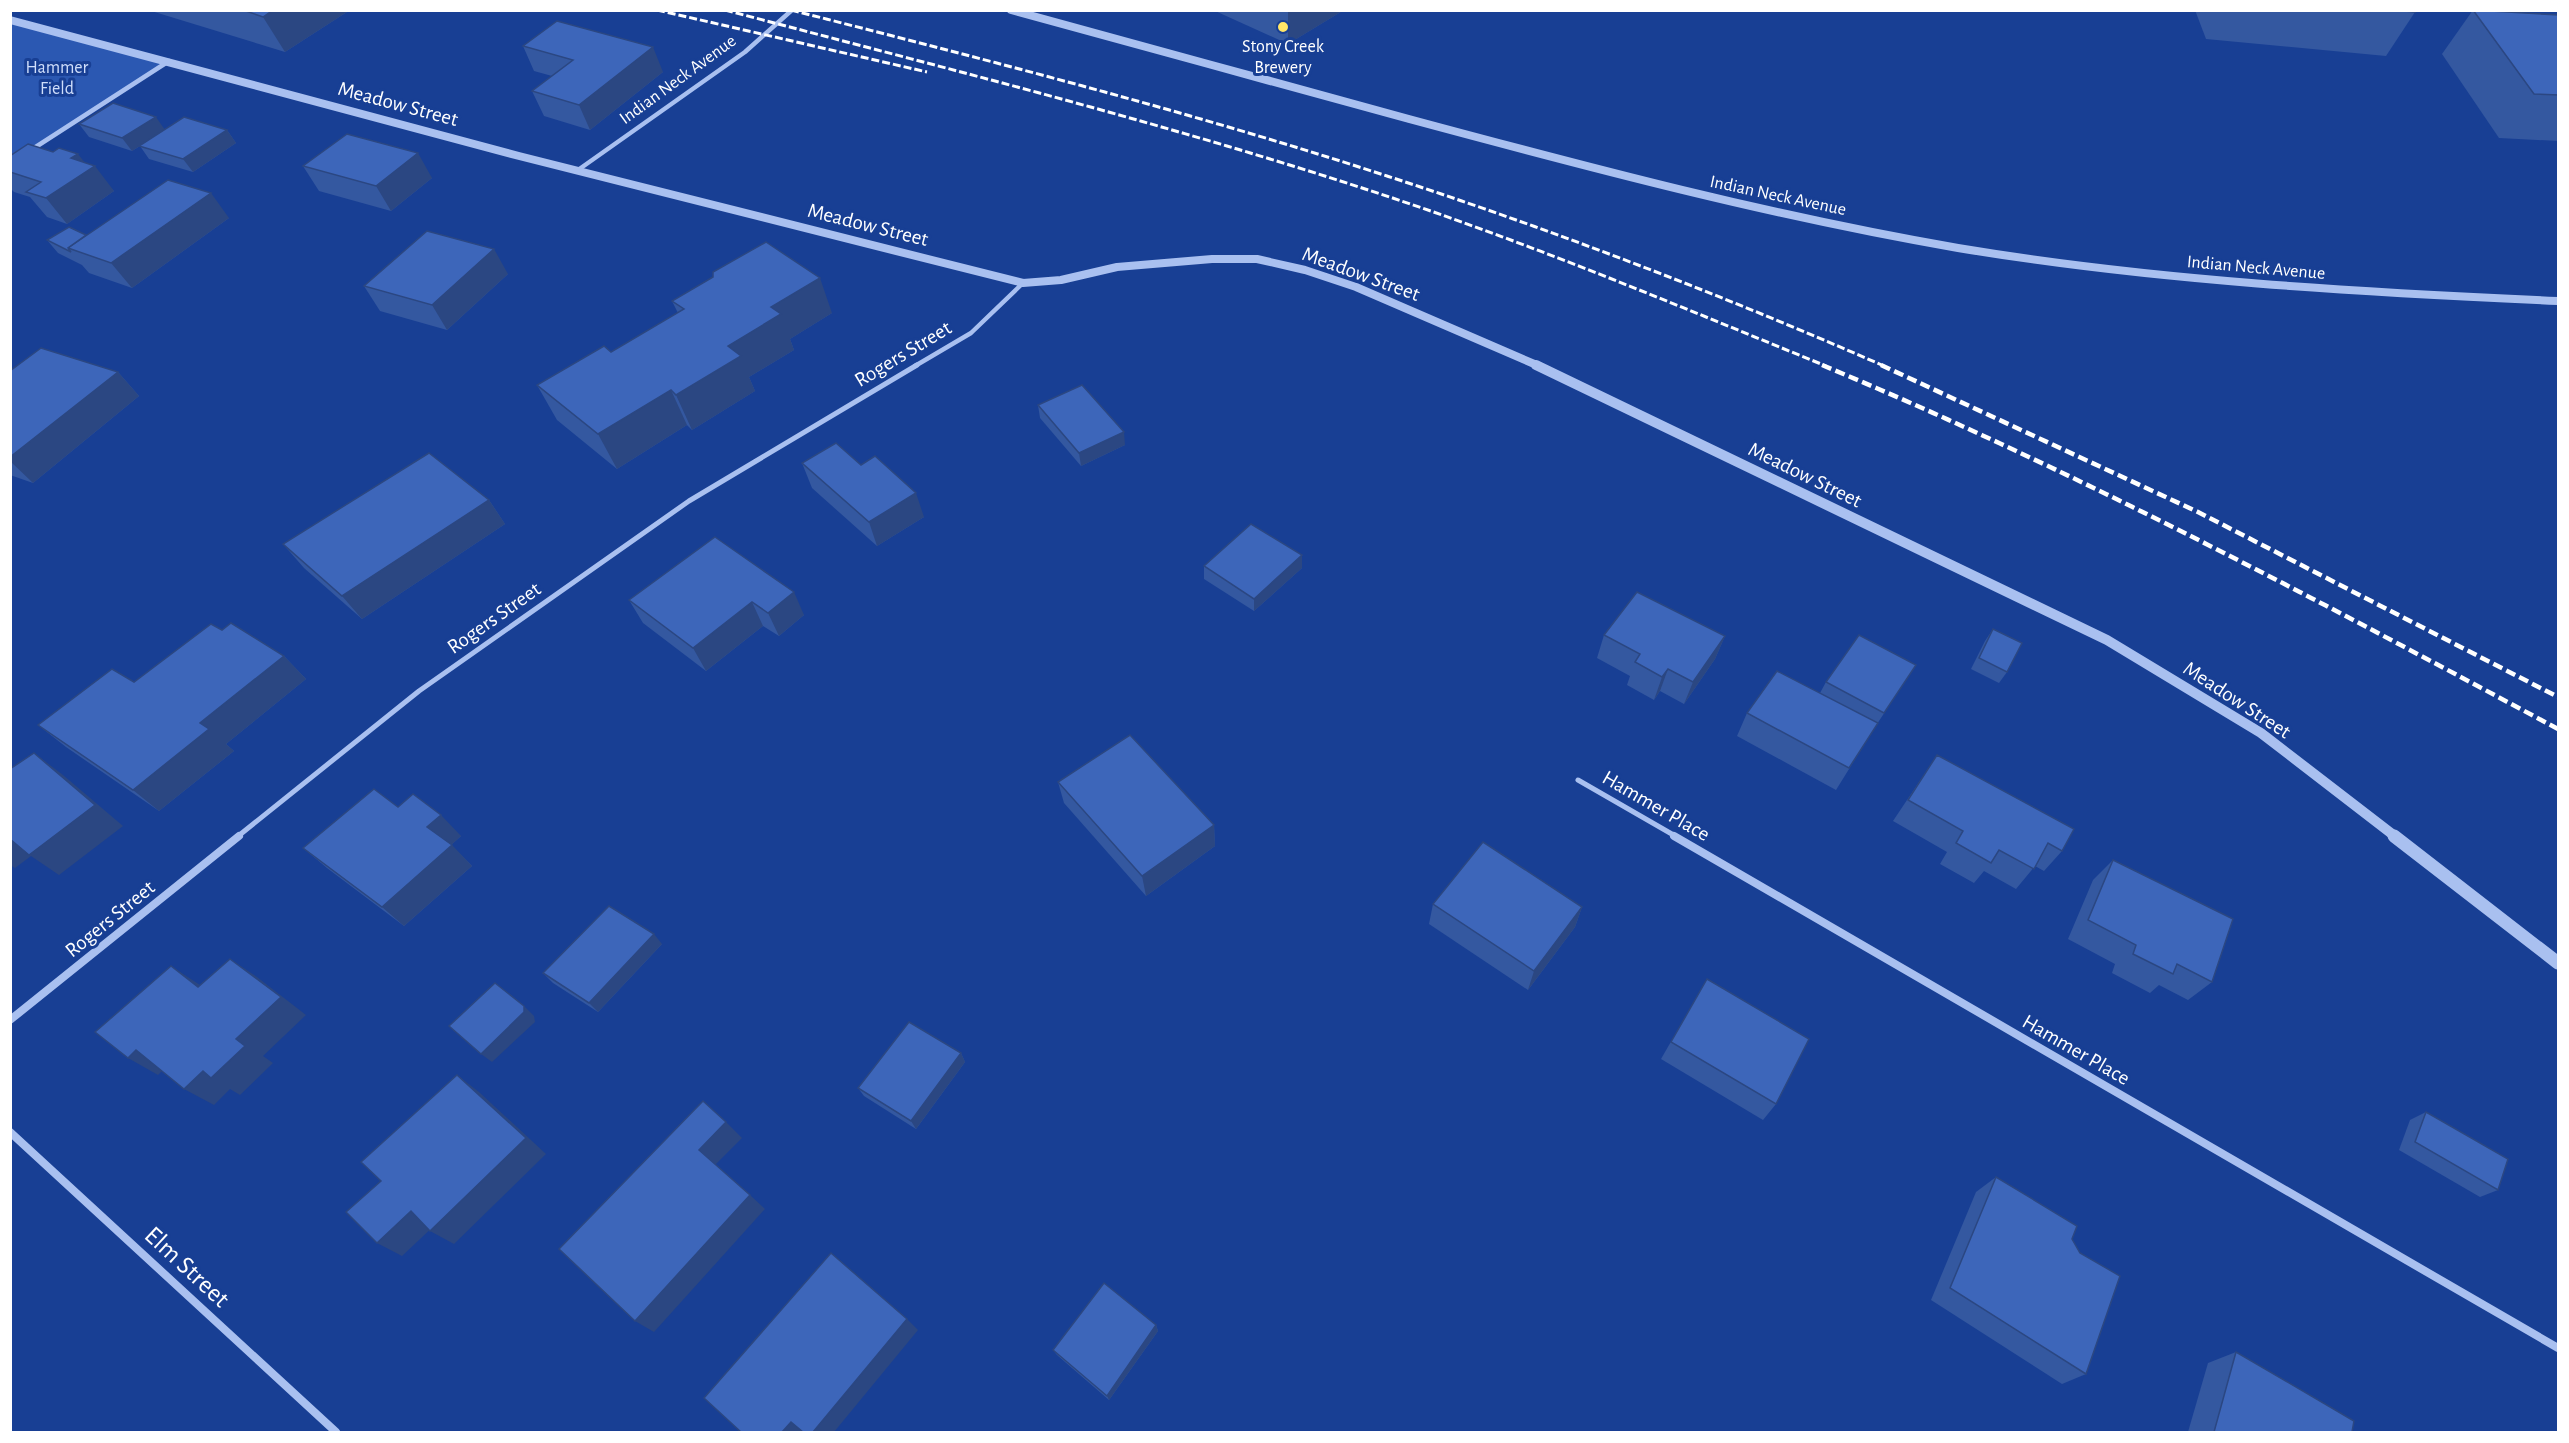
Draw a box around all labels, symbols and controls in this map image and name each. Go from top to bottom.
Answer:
marker: Stony Creek Brewery [1276,20,1290,34]
street label: Indian Neck Avenue [617,32,739,128]
place label: Stony Creek Brewery [1242,38,1325,77]
park label: Hammer Field [26,59,89,98]
street label: Meadow Street [336,78,461,130]
street label: Indian Neck Avenue [1708,173,1848,219]
street label: Meadow Street [806,200,931,250]
street label: Meadow Street [1299,243,1423,305]
street label: Indian Neck Avenue [2186,253,2326,283]
street label: Rogers Street [851,317,955,391]
street label: Meadow Street [1745,439,1865,512]
street label: Rogers Street [444,578,545,658]
street label: Meadow Street [2180,658,2295,743]
street label: Hammer Place [1599,767,1713,845]
street label: Rogers Street [61,876,159,961]
street label: Hammer Place [2019,1011,2133,1089]
street label: Elm Street [140,1222,234,1312]

